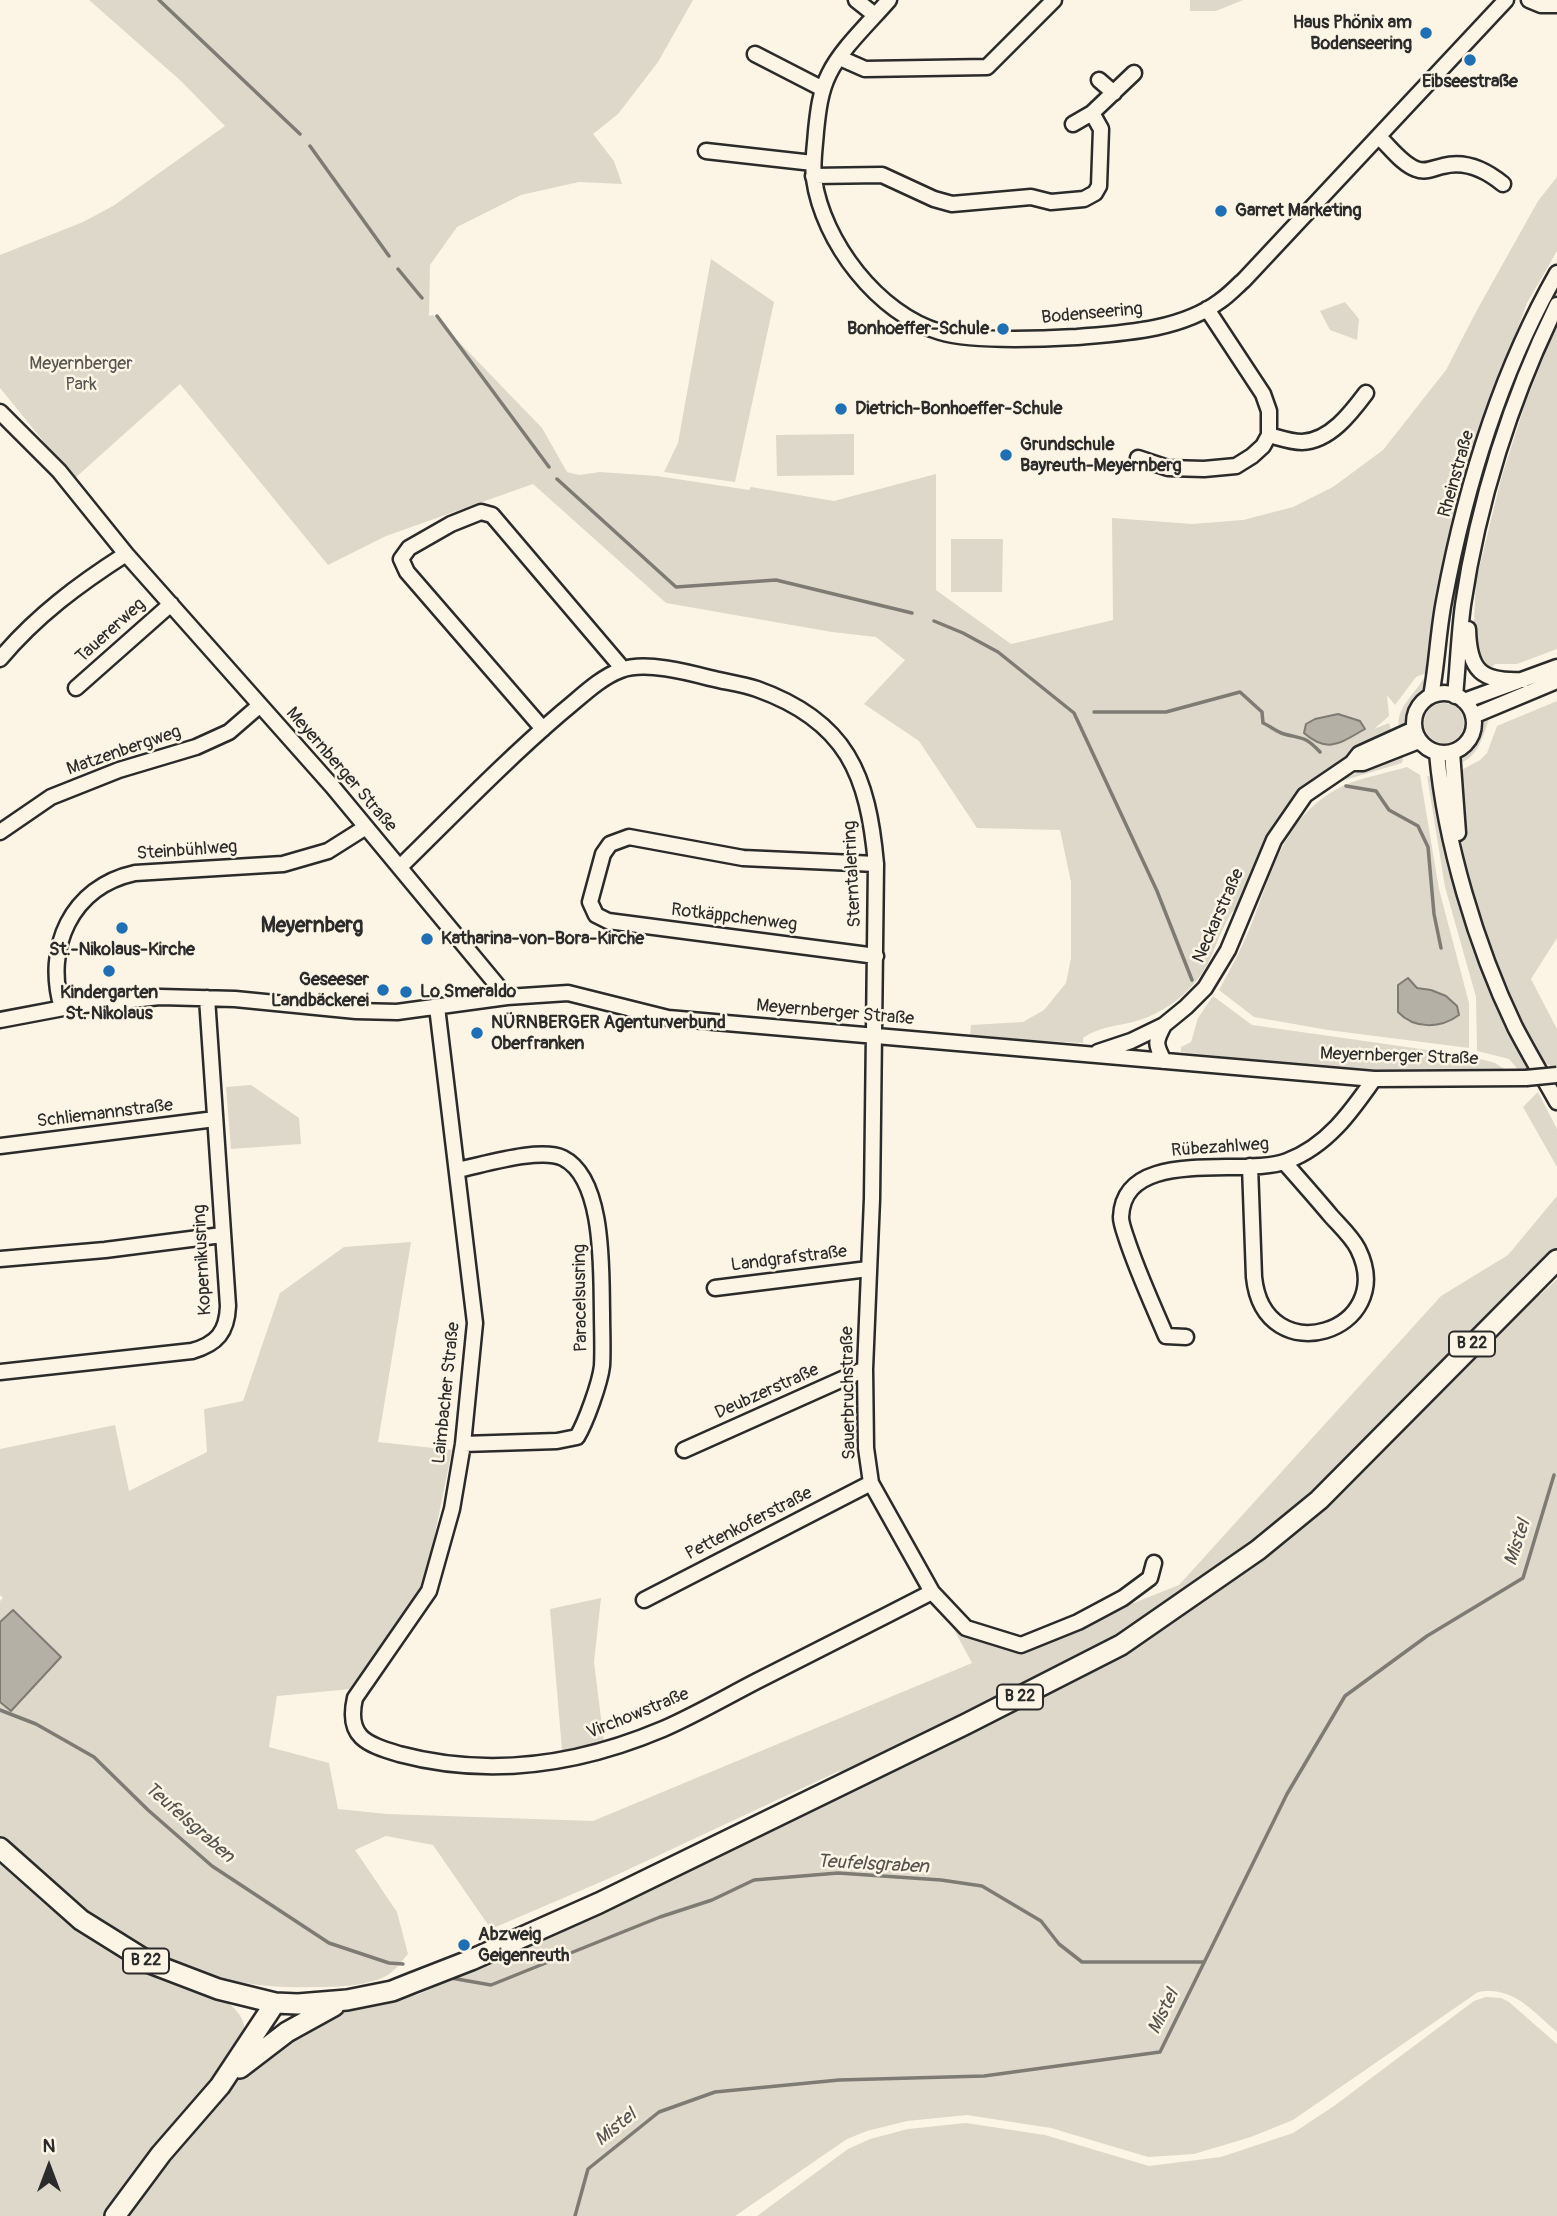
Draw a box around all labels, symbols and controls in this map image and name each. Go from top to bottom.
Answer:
place label: Haus Phönix am Bodenseering [1293,12,1412,54]
marker: Haus Phönix am Bodenseering [1418,25,1434,41]
marker: Eibseestraße [1462,52,1478,68]
place label: Eibseestraße [1422,71,1518,93]
place label: Garret Marketing [1235,200,1361,222]
marker: Garret Marketing [1213,203,1229,219]
street label: Bodenseering [1040,299,1144,329]
place label: Bonhoeffer-Schule [847,318,989,340]
marker: Bonhoeffer-Schule [995,321,1011,337]
park label: Meyernberger Park [29,353,133,396]
place label: Dietrich-Bonhoeffer-Schule [855,398,1062,420]
marker: Dietrich-Bonhoeffer-Schule [833,401,849,417]
street label: Rheinstraße [1434,428,1480,520]
place label: Grundschule Bayreuth-Meyernberg [1020,434,1182,476]
marker: Grundschule Bayreuth-Meyernberg [998,447,1014,463]
street label: Tauererweg [72,594,150,668]
street label: Meyernberger Straße [281,703,401,837]
street label: Matzenbergweg [64,721,184,781]
street label: Sterntalerring [839,820,867,928]
street label: Steinbühlweg [136,837,238,865]
street label: Neckarstraße [1189,865,1249,967]
street label: Rotkäppchenweg [670,900,798,936]
district label: Meyernberg [261,914,363,940]
marker: St.-Nikolaus-Kirche [114,920,130,936]
place label: Katharina-von-Bora-Kirche [441,928,644,950]
marker: Katharina-von-Bora-Kirche [419,931,435,947]
place label: St.-Nikolaus-Kirche [49,939,195,961]
marker: Kindergarten St. Nikolaus [101,963,117,979]
place label: Geseeser Landbäckerei [271,969,369,1012]
place label: Lo Smeraldo [420,981,516,1003]
place label: Kindergarten St. Nikolaus [60,982,158,1024]
marker: Geseeser Landbäckerei [375,982,391,998]
marker: Lo Smeraldo [398,984,414,1000]
street label: Meyernberger Straße [755,995,915,1031]
place label: NÜRNBERGER Agenturverbund Oberfranken [491,1012,726,1054]
marker: NÜRNBERGER Agenturverbund Oberfranken [469,1025,485,1041]
street label: Meyernberger Straße [1319,1043,1479,1071]
street label: Schliemannstraße [36,1095,174,1133]
street label: Rübezahlweg [1170,1134,1270,1162]
street label: Kopernikusring [189,1204,217,1316]
street label: Landgrafstraße [730,1241,848,1277]
street label: Paracelsusring [569,1244,593,1352]
street label: Laimbacher Straße [429,1321,465,1465]
street label: Sauerbruchstraße [837,1326,861,1460]
road number: B 22 [1449,1332,1495,1356]
street label: Deubzerstraße [712,1359,822,1425]
street label: Pettenkoferstraße [682,1483,816,1565]
water label: Mistel [1500,1517,1536,1569]
street label: Virchowstraße [584,1684,692,1744]
road number: B 22 [997,1684,1043,1709]
water label: Teufelsgraben [139,1778,239,1868]
water label: Teufelsgraben [817,1851,929,1879]
place label: Abzweig Geigenreuth [478,1924,569,1966]
marker: Abzweig Geigenreuth [456,1937,472,1953]
road number: B 22 [123,1949,169,1974]
water label: Mistel [1143,1986,1185,2038]
water label: Mistel [591,2104,641,2152]
north arrow [14,2132,84,2202]
text: N [43,2134,55,2158]

